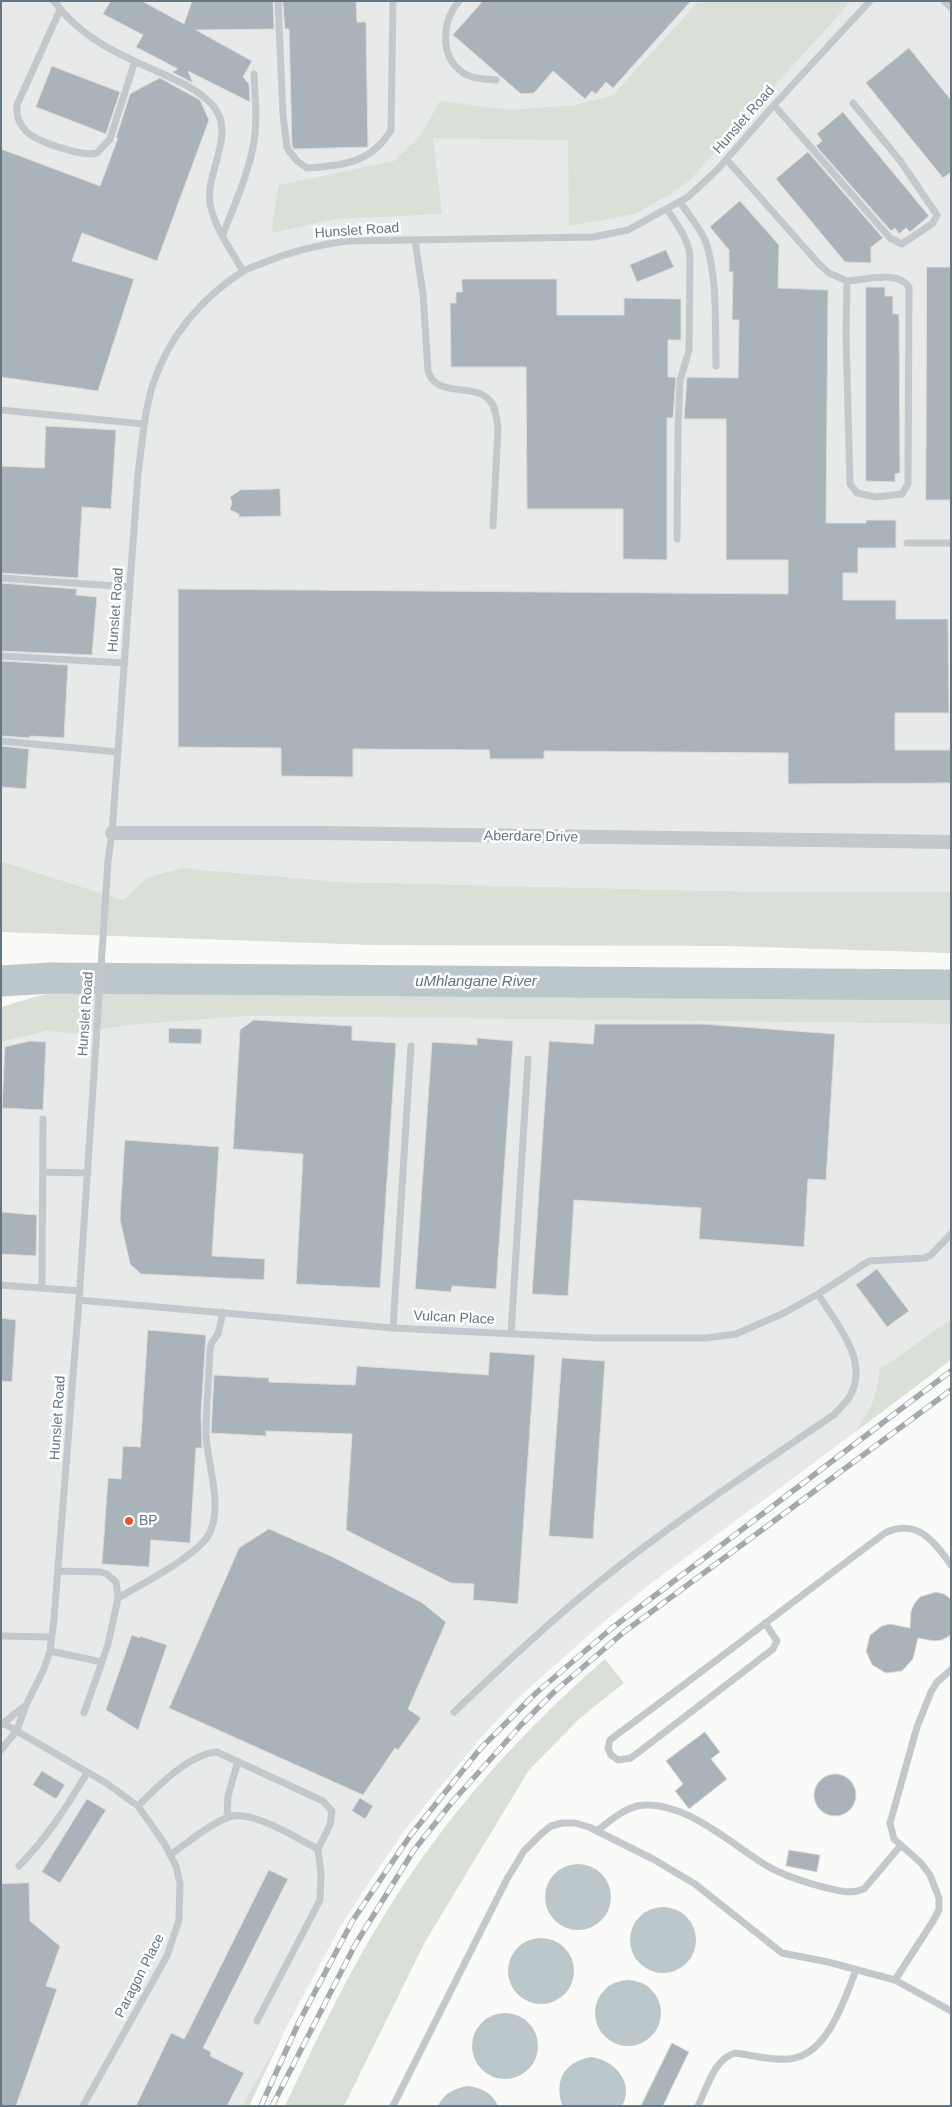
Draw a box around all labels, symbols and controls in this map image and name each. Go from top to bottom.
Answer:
street label: Hunslet Road [710,82,778,158]
street label: Hunslet Road [314,220,400,242]
street label: Hunslet Road [105,567,127,653]
street label: Aberdare Drive [484,828,578,846]
street label: Hunslet Road [75,971,97,1057]
water label: uMhlangane River [415,973,537,991]
street label: Vulcan Place [413,1307,495,1329]
street label: Hunslet Road [47,1375,69,1461]
place label: BP [139,1513,158,1529]
marker: BP [123,1515,135,1527]
street label: Paragon Place [112,1931,168,2021]

